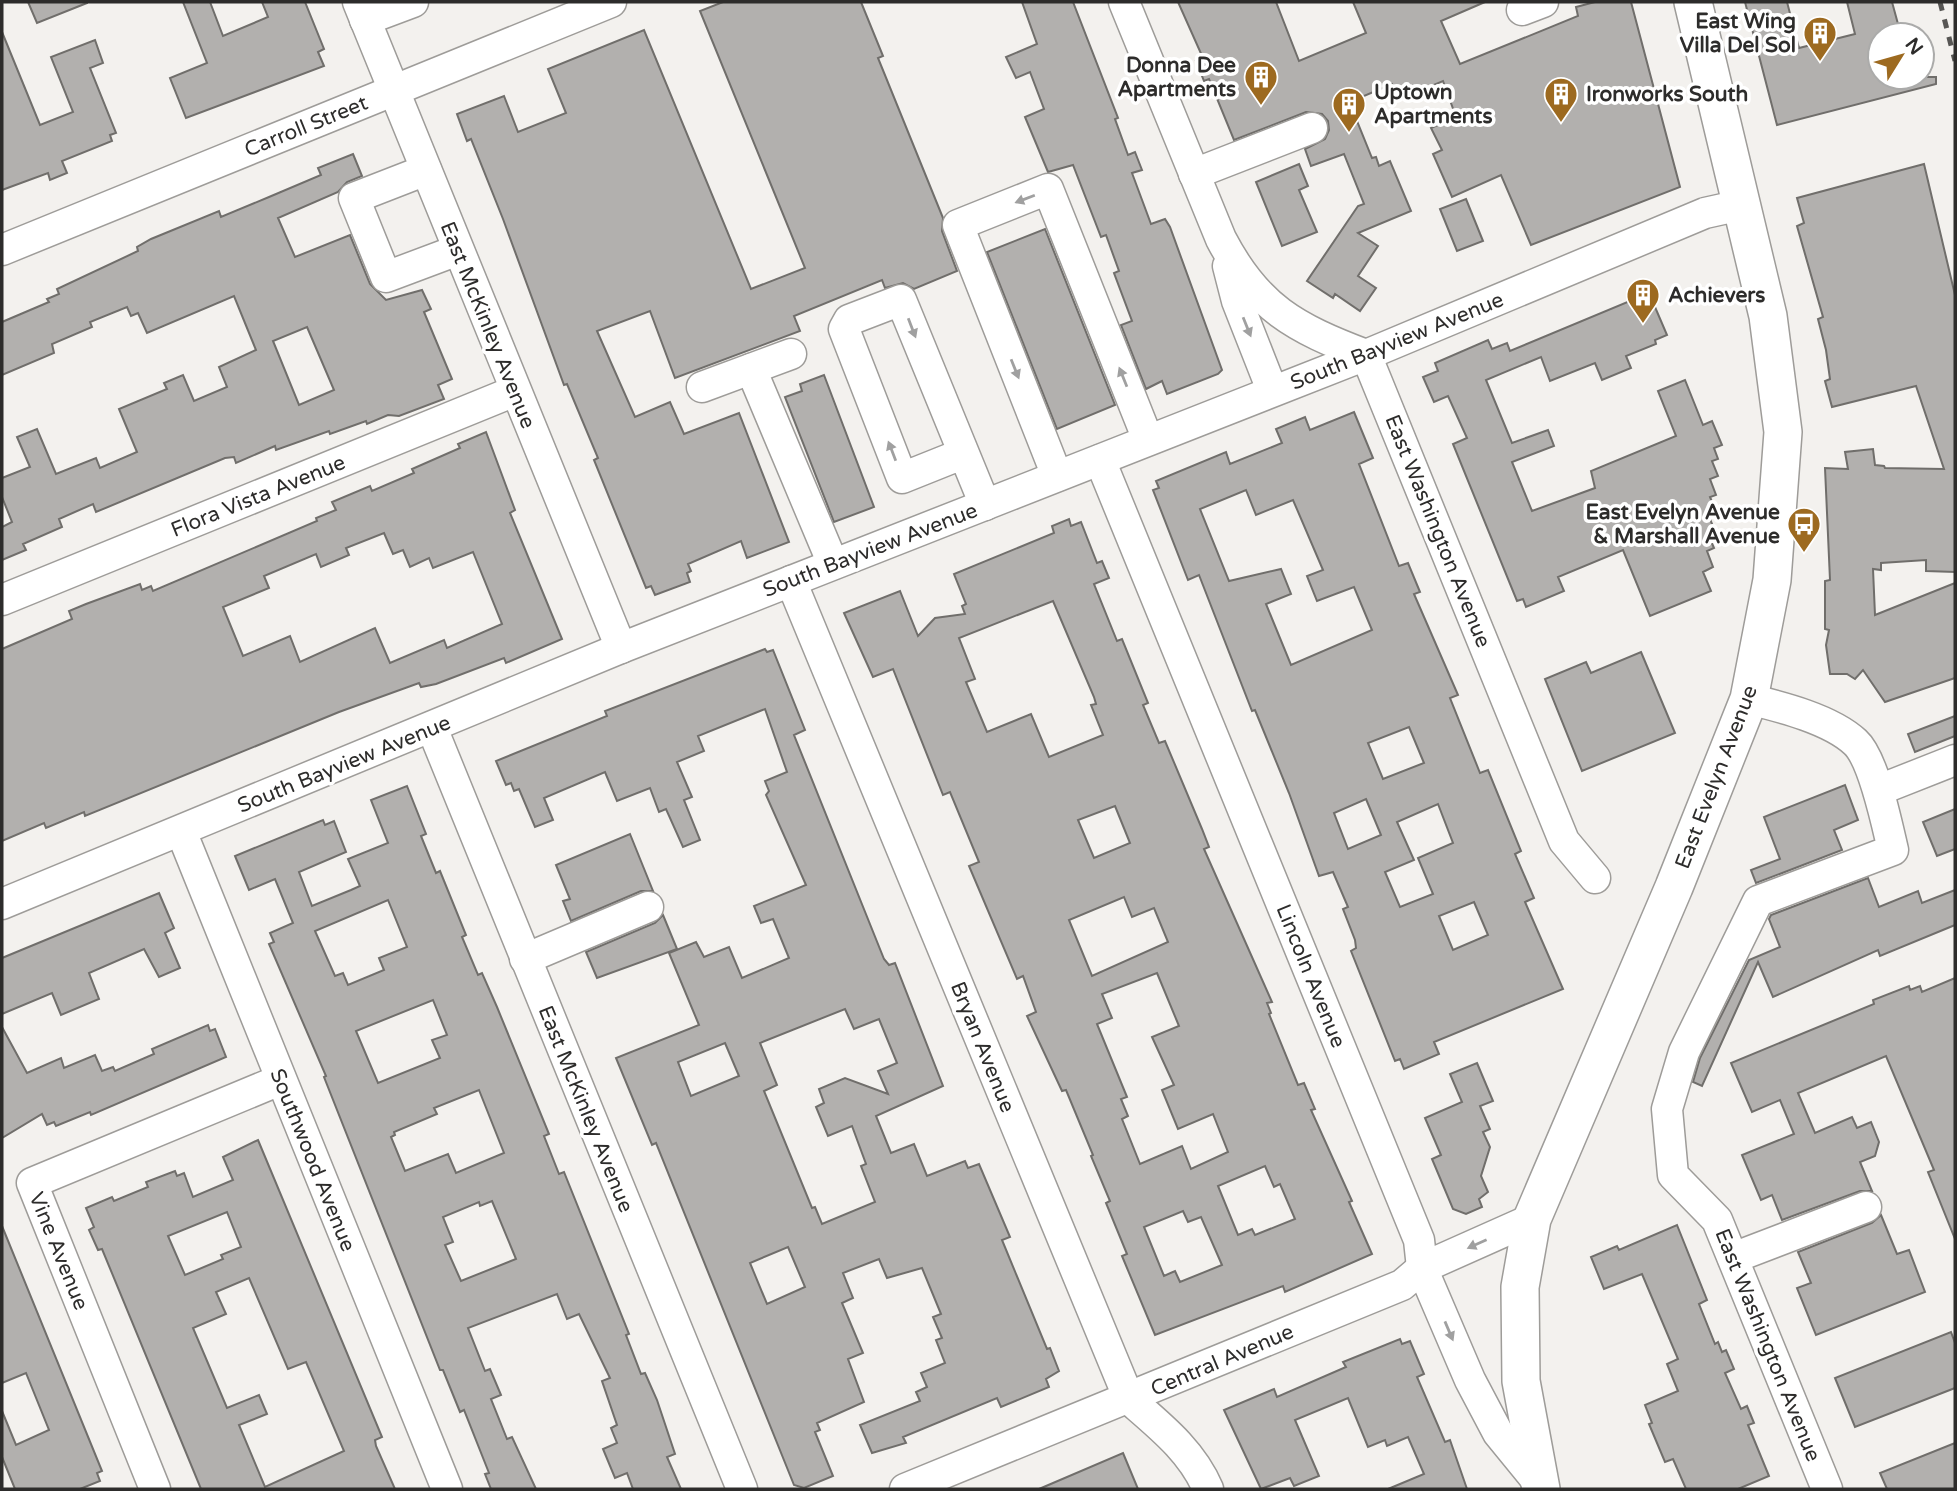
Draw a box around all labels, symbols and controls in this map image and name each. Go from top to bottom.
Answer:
place label: East Wing Villa Del Sol [1680,9,1796,58]
building icon: East Wing Villa Del Sol [1801,14,1839,63]
north arrow [1866,21,1936,91]
text: N [1900,34,1927,59]
place label: Donna Dee Apartments [1118,53,1236,102]
building icon: Donna Dee Apartments [1242,58,1280,107]
building icon: Ironworks South [1542,75,1580,124]
place label: Uptown Apartments [1374,80,1492,129]
place label: Ironworks South [1586,82,1748,107]
building icon: Uptown Apartments [1330,85,1368,134]
street label: Carroll Street [241,90,372,163]
one-way arrow [1014,193,1035,204]
street label: East McKinley Avenue [435,218,541,432]
building icon: Achievers [1624,276,1662,325]
place label: Achievers [1668,283,1765,308]
street label: South Bayview Avenue [1287,287,1507,396]
one-way arrow [1242,317,1253,338]
one-way arrow [906,318,917,339]
one-way arrow [1009,359,1020,380]
one-way arrow [1117,366,1128,387]
street label: East Washington Avenue [1379,411,1496,651]
one-way arrow [886,440,897,461]
street label: Flora Vista Avenue [167,450,349,543]
street label: South Bayview Avenue [759,498,981,603]
place label: East Evelyn Avenue & Marshall Avenue [1586,500,1780,549]
bus stop icon: East Evelyn Avenue & Marshall Avenue [1785,505,1823,554]
street label: East Evelyn Avenue [1670,682,1763,872]
street label: South Bayview Avenue [234,710,454,819]
street label: Lincoln Avenue [1270,901,1351,1052]
street label: Bryan Avenue [945,978,1020,1116]
street label: East McKinley Avenue [533,1002,639,1216]
street label: Southwood Avenue [264,1065,361,1255]
street label: Vine Avenue [24,1189,94,1314]
street label: East Washington Avenue [1709,1225,1826,1465]
one-way arrow [1467,1238,1487,1250]
street label: Central Avenue [1147,1319,1297,1402]
one-way arrow [1443,1321,1454,1342]

